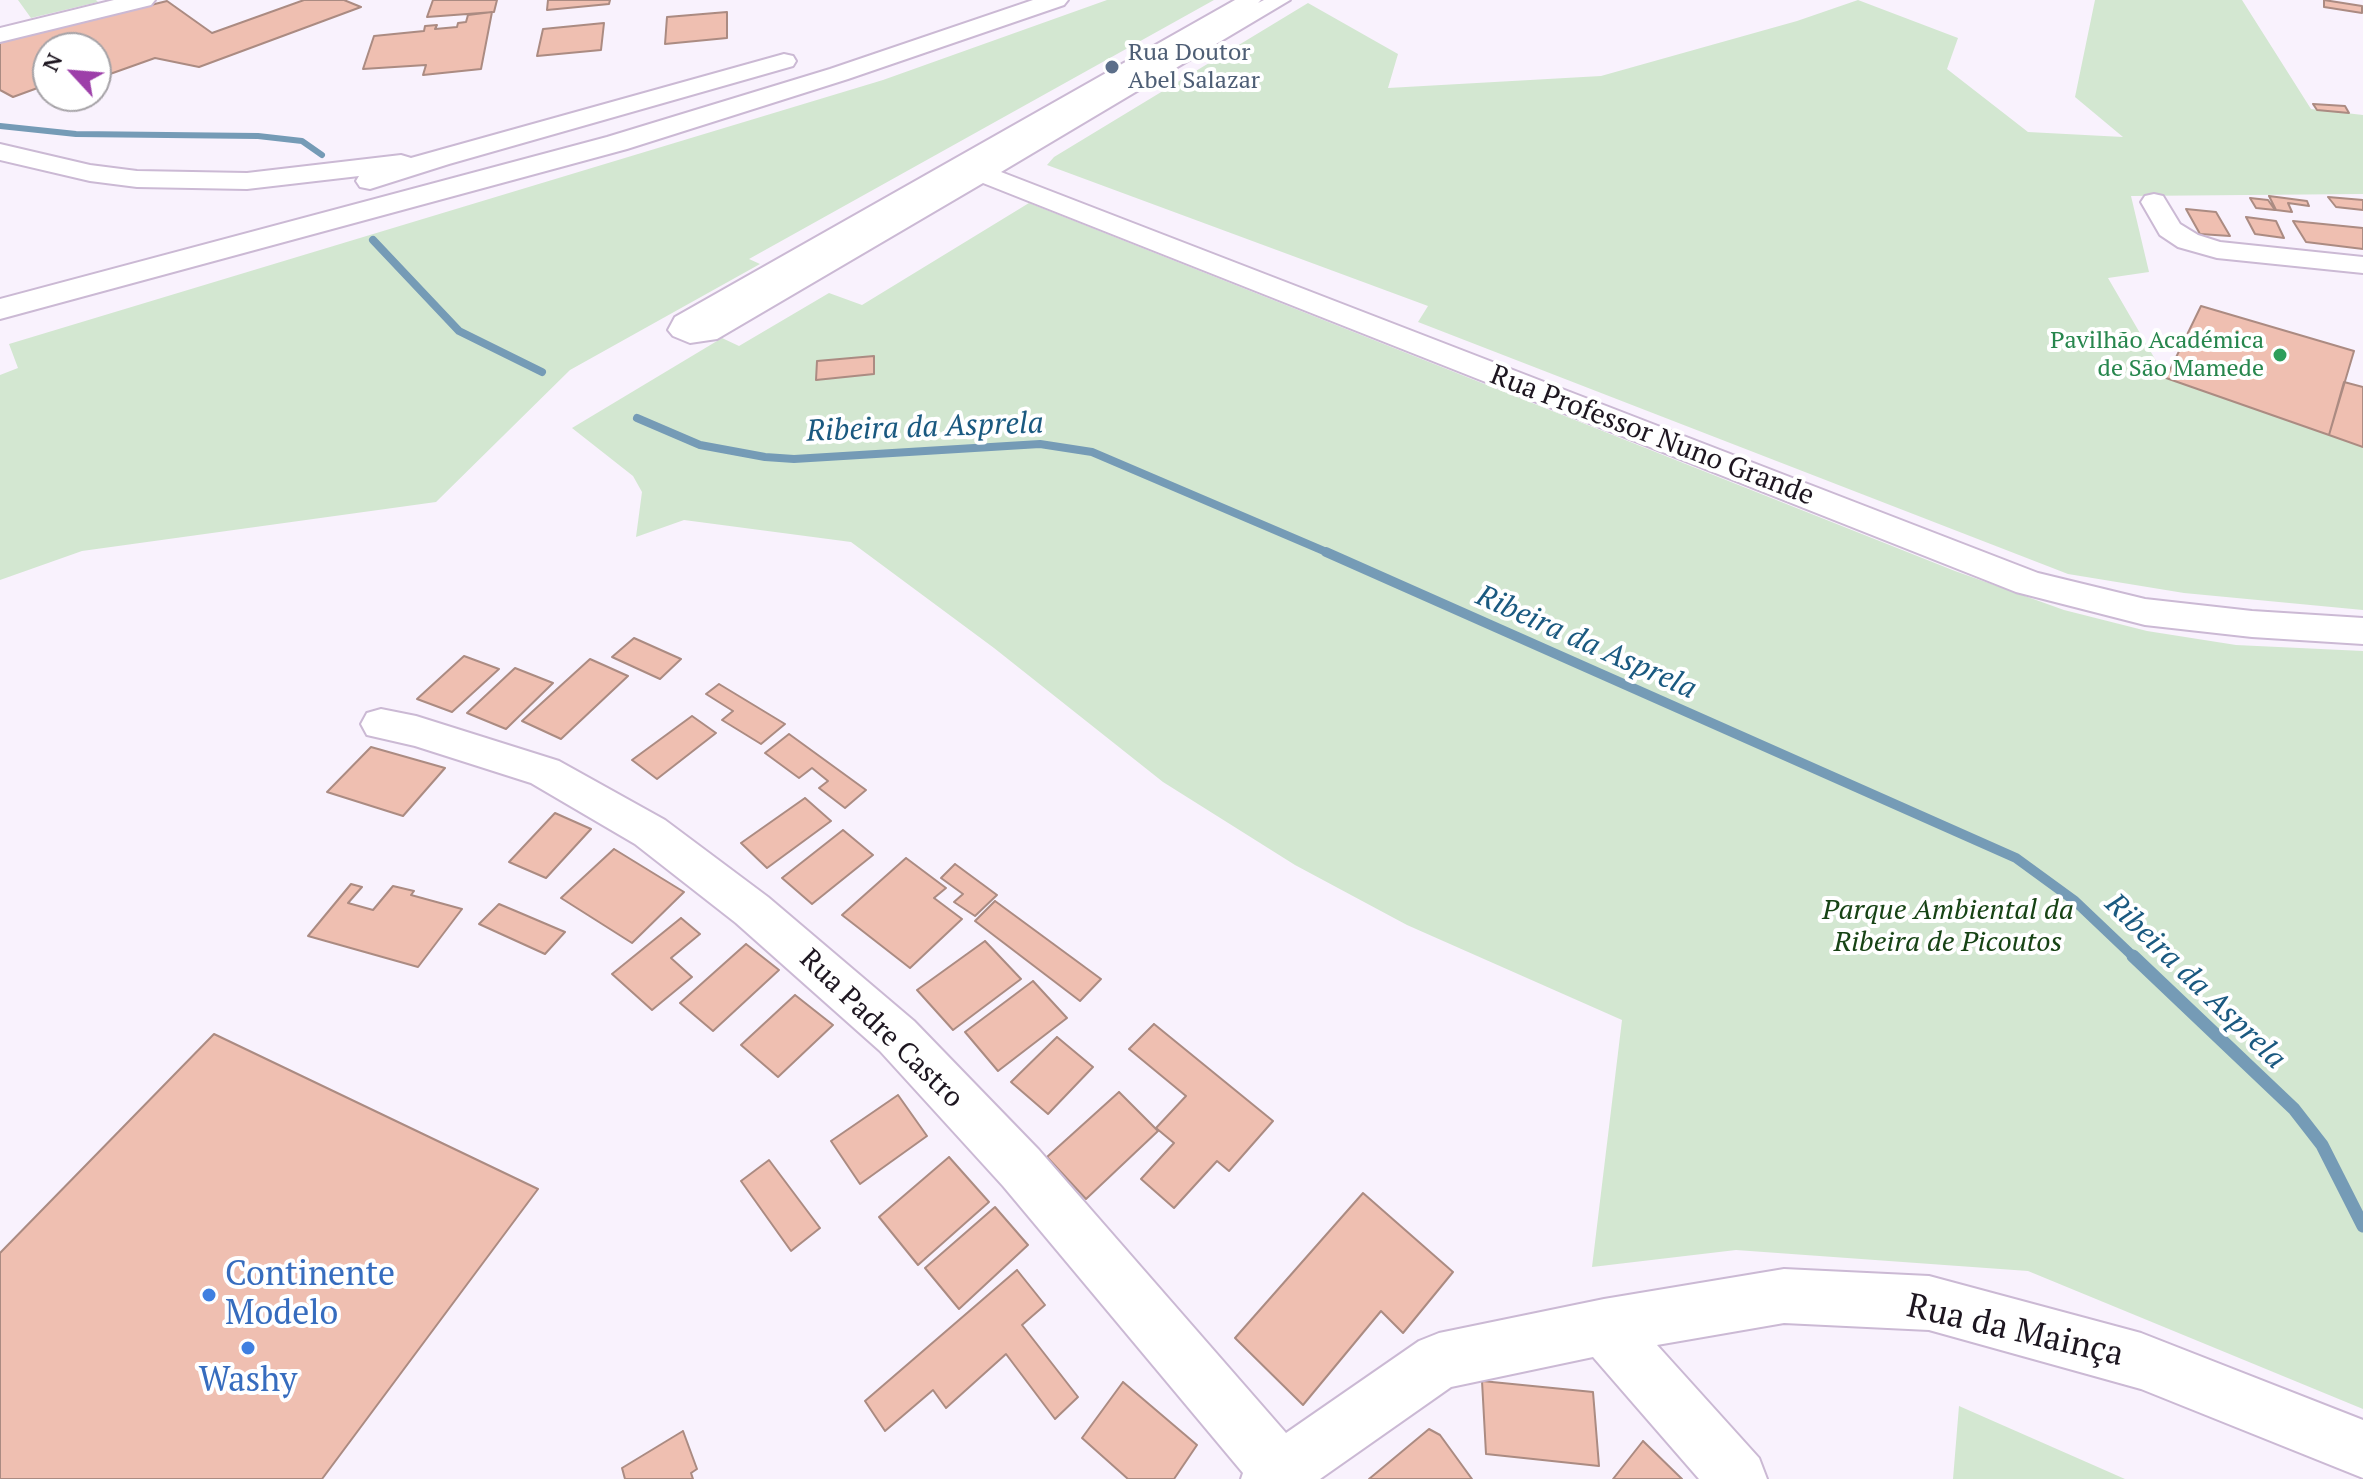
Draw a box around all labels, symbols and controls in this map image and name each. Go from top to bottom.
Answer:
north arrow [32,32,112,112]
place label: Rua Doutor Abel Salazar [1128,39,1260,95]
text: N [35,48,68,76]
marker: Rua Doutor Abel Salazar [1103,58,1121,76]
place label: Pavilhão Académica de São Mamede [2050,327,2264,383]
marker: Pavilhão Académica de São Mamede [2271,346,2289,364]
street label: Rua Professor Nuno Grande [1485,359,1819,513]
water label: Ribeira da Asprela [806,406,1044,450]
water label: Ribeira da Asprela [1470,578,1702,708]
water label: Ribeira da Asprela [2097,887,2293,1077]
park label: Parque Ambiental da Ribeira de Picoutos [1822,894,2074,960]
street label: Rua Padre Castro [792,943,970,1115]
place label: Continente Modelo [225,1255,395,1334]
marker: Continente Modelo [200,1286,218,1304]
street label: Rua da Mainça [1903,1286,2127,1376]
marker: Washy [239,1339,257,1357]
place label: Washy [199,1361,297,1401]

